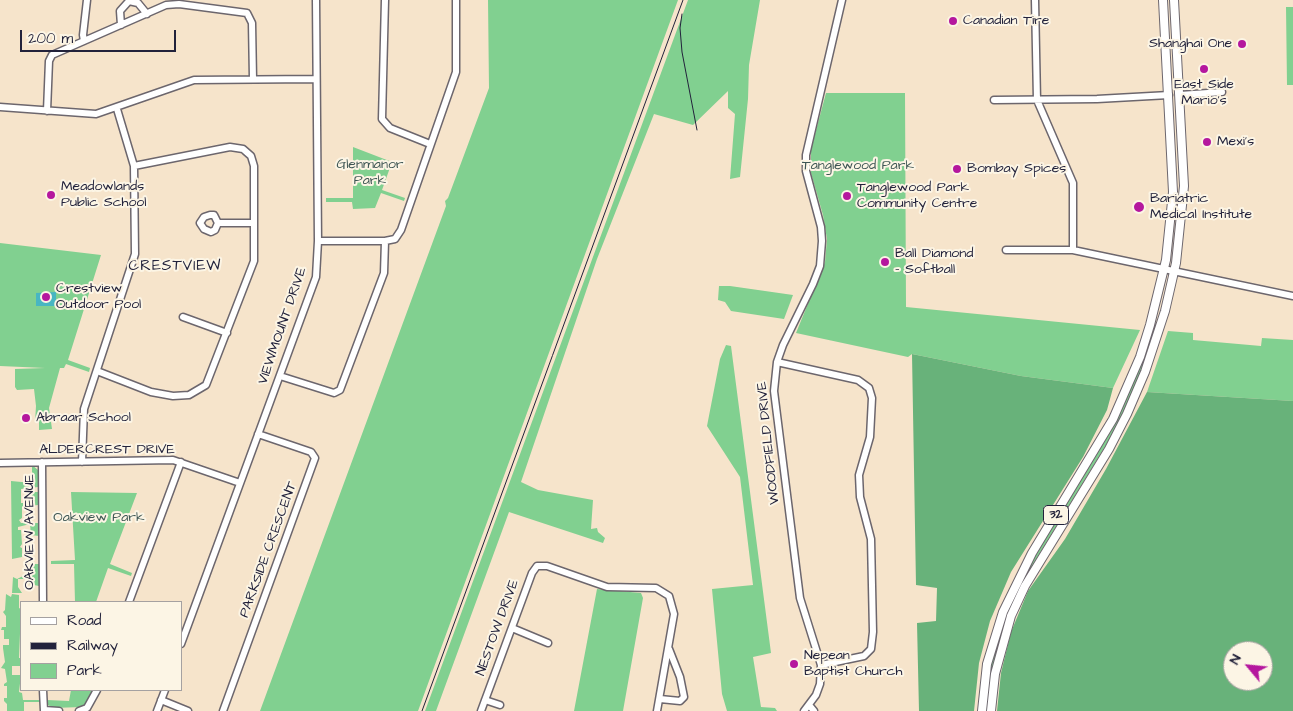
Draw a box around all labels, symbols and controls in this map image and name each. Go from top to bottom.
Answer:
place label: Canadian Tire [963,13,1049,29]
marker: Canadian Tire [947,15,959,27]
scale bar [22,20,179,52]
text: 200 m [28,28,73,49]
place label: Shanghai One [1149,36,1232,52]
marker: Shanghai One [1236,38,1248,50]
marker: East Side Mario's [1198,63,1210,75]
place label: East Side Mario's [1174,77,1234,110]
place label: Mexi's [1217,134,1254,150]
marker: Mexi's [1201,136,1213,148]
park label: Glenmanor Park [336,157,404,190]
park label: Tanglewood Park [802,158,914,174]
place label: Bombay Spices [967,161,1066,177]
marker: Bombay Spices [951,163,963,175]
place label: Meadowlands Public School [61,179,146,212]
place label: Tanglewood Park Community Centre [857,180,977,212]
marker: Meadowlands Public School [45,189,57,201]
marker: Tanglewood Park Community Centre [841,190,853,202]
place label: Bariatric Medical Institute [1150,191,1252,223]
marker: Bariatric Medical Institute [1132,200,1146,214]
place label: Ball Diamond - Softball [895,246,973,278]
marker: Ball Diamond - Softball [879,256,891,268]
district label: CRESTVIEW [127,258,223,276]
street label: VIEWMOUNT DRIVE [255,265,311,387]
place label: Crestview Outdoor Pool [56,281,141,314]
marker: Crestview Outdoor Pool [40,291,52,303]
street label: WOODFIELD DRIVE [754,381,784,505]
place label: Abraar School [36,410,131,426]
marker: Abraar School [20,412,32,424]
street label: ALDERCREST DRIVE [39,442,175,458]
street label: OAKVIEW AVENUE [22,474,38,590]
street label: PARKSIDE CRESCENT [237,480,301,620]
road number: 32 [1044,506,1068,524]
park label: Oakview Park [53,510,145,526]
street label: NESTOW DRIVE [473,578,523,678]
legend [20,601,182,691]
text: Road [67,610,101,631]
text: Railway [67,635,118,656]
north arrow [1223,641,1273,691]
place label: Nepean Baptist Church [804,648,902,680]
text: N [1225,651,1247,668]
marker: Nepean Baptist Church [788,658,800,670]
text: Park [67,660,102,681]

